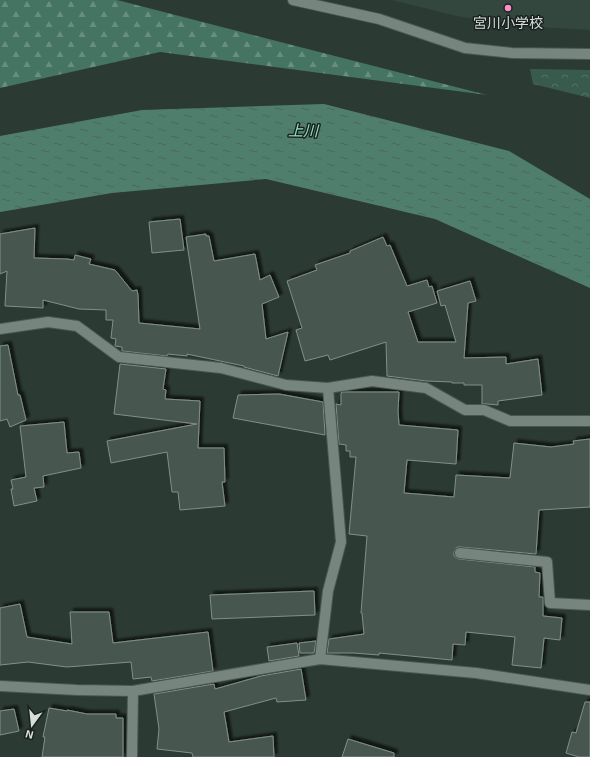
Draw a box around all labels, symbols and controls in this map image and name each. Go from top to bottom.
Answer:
marker: 宮川小学校 [503,3,513,13]
place label: 宮川小学校 [473,14,543,31]
water label: 上川 [288,121,320,139]
north arrow [12,705,52,745]
text: N [24,728,35,742]

